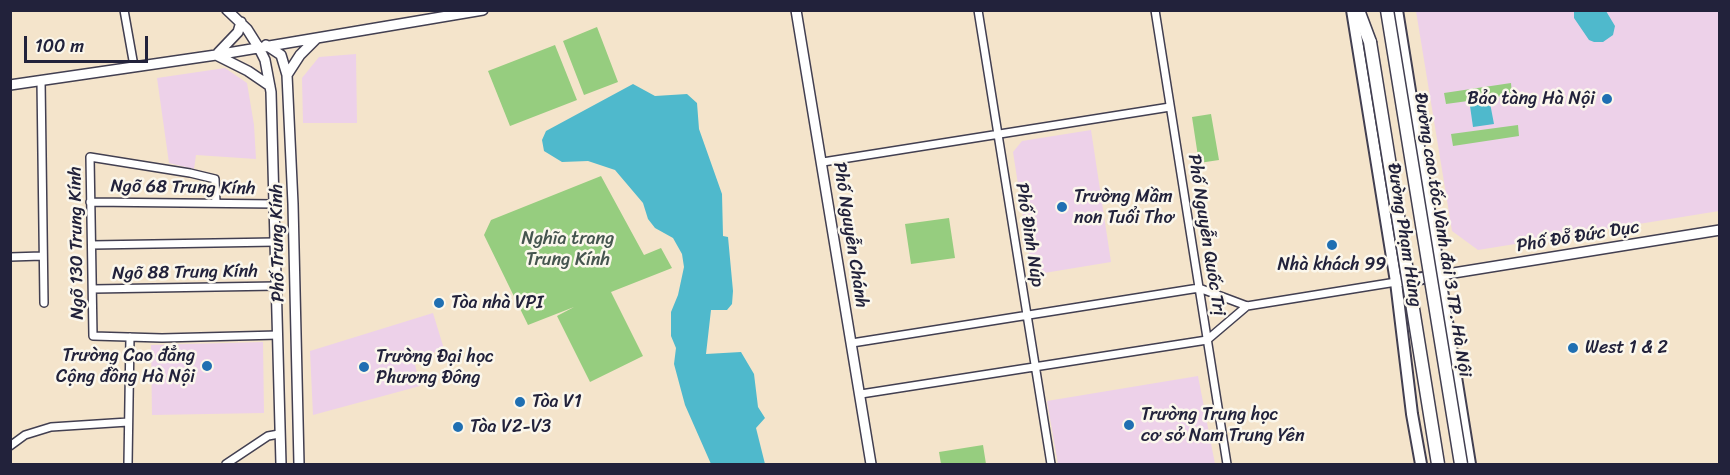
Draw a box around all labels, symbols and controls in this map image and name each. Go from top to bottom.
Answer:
scale bar [27,24,152,62]
text: 100 m [35,30,84,62]
place label: Bảo tàng Hà Nội [1467,88,1595,110]
street label: Đường cao tốc Vành đai 3 TP. Hà Nội [1409,91,1475,379]
marker: Bảo tàng Hà Nội [1600,92,1614,106]
street label: Phố Nguyễn Quốc Trị [1183,153,1229,317]
street label: Phố Nguyễn Chánh [828,161,872,309]
street label: Đường Phạm Hùng [1382,162,1426,308]
street label: Ngõ 130 Trung Kính [65,166,89,320]
street label: Ngõ 68 Trung Kính [110,176,256,200]
street label: Phố Đinh Núp [1010,181,1048,289]
street label: Phố Trung Kính [266,184,290,302]
place label: Trường Mầm non Tuổi Thơ [1074,186,1174,228]
marker: Trường Mầm non Tuổi Thơ [1055,200,1069,214]
street label: Phố Đỗ Đức Dục [1515,217,1641,257]
park label: Nghĩa trang Trung Kính [522,228,614,270]
marker: Nhà khách 99 [1325,238,1339,252]
place label: Nhà khách 99 [1278,254,1386,276]
street label: Ngõ 88 Trung Kính [112,261,258,285]
place label: Tòa nhà VPI [451,292,543,314]
marker: Tòa nhà VPI [432,296,446,310]
place label: West 1 & 2 [1585,337,1668,359]
marker: West 1 & 2 [1566,341,1580,355]
place label: Trường Cao đẳng Cộng đồng Hà Nội [56,345,195,388]
place label: Trường Đại học Phương Đông [376,346,494,388]
marker: Trường Cao đẳng Cộng đồng Hà Nội [200,359,214,373]
marker: Trường Đại học Phương Đông [357,360,371,374]
place label: Tòa V1 [532,391,582,413]
marker: Tòa V1 [513,395,527,409]
place label: Trường Trung học cơ sở Nam Trung Yên [1141,404,1305,446]
place label: Tòa V2-V3 [470,416,551,438]
marker: Trường Trung học cơ sở Nam Trung Yên [1122,418,1136,432]
marker: Tòa V2-V3 [451,420,465,434]

